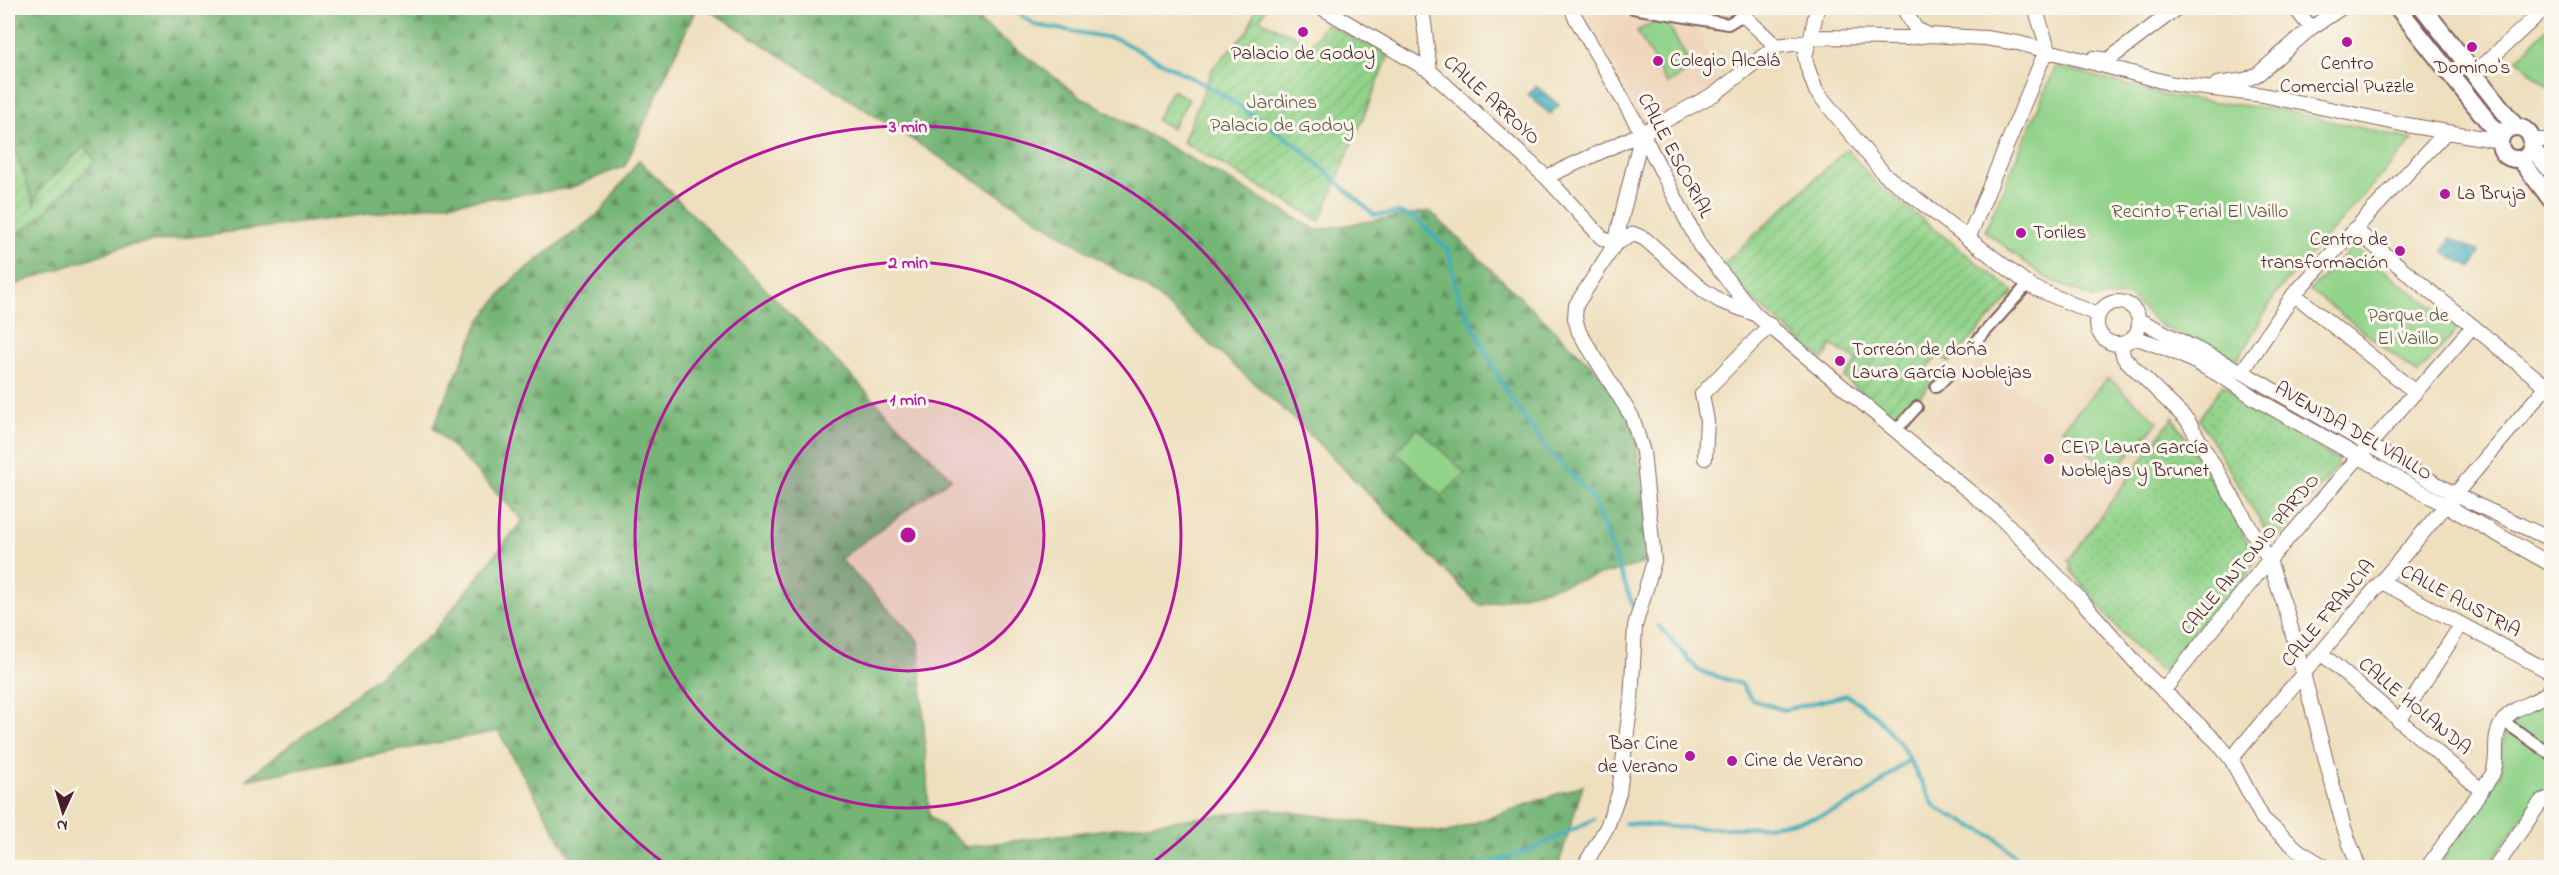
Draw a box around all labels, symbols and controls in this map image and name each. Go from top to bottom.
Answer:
marker: Palacio de Godoy [1296,25,1310,39]
marker: Centro Comercial Puzzle [2340,35,2354,49]
place label: Palacio de Godoy [1231,40,1375,69]
marker: Domino's [2465,40,2479,54]
place label: Colegio Alcalá [1670,47,1780,77]
street label: CALLE ARROYO [1436,49,1546,153]
place label: Centro Comercial Puzzle [2280,50,2414,102]
marker: Colegio Alcalá [1651,54,1665,68]
place label: Domino's [2433,54,2510,83]
street label: CALLE ESCORIAL [1629,88,1719,224]
park label: Jardines Palacio de Godoy [1210,89,1354,141]
text: 3 min [888,115,927,141]
place label: La Bruja [2457,180,2526,209]
marker: La Bruja [2438,187,2452,201]
park label: Recinto Ferial El Vaillo [2112,198,2288,227]
place label: Toriles [2033,219,2086,248]
marker: Toriles [2014,226,2028,240]
place label: Centro de transformación [2261,226,2388,278]
marker: Centro de transformación [2393,244,2407,258]
text: 2 min [887,251,928,277]
park label: Parque de El Vaillo [2367,302,2449,354]
place label: Torreón de doña Laura García Noblejas [1852,336,2032,388]
marker: Torreón de doña Laura García Noblejas [1833,354,1847,368]
street label: AVENIDA DEL VAILLO [2269,375,2437,489]
text: 1 min [890,388,926,414]
place label: CEIP Laura García Noblejas y Brunet [2061,434,2210,486]
marker: CEIP Laura García Noblejas y Brunet [2042,452,2056,466]
street label: CALLE ANTONIO PARDO [2174,468,2328,642]
centre of rings [898,525,918,545]
street label: CALLE FRANCIA [2275,554,2383,674]
street label: CALLE AUSTRIA [2395,558,2525,646]
street label: CALLE HOLANDA [2351,651,2477,763]
place label: Bar Cine de Verano [1597,730,1678,782]
place label: Cine de Verano [1744,747,1863,776]
marker: Bar Cine de Verano [1683,749,1697,763]
marker: Cine de Verano [1725,754,1739,768]
north arrow [33,782,93,842]
text: N [56,813,68,837]

